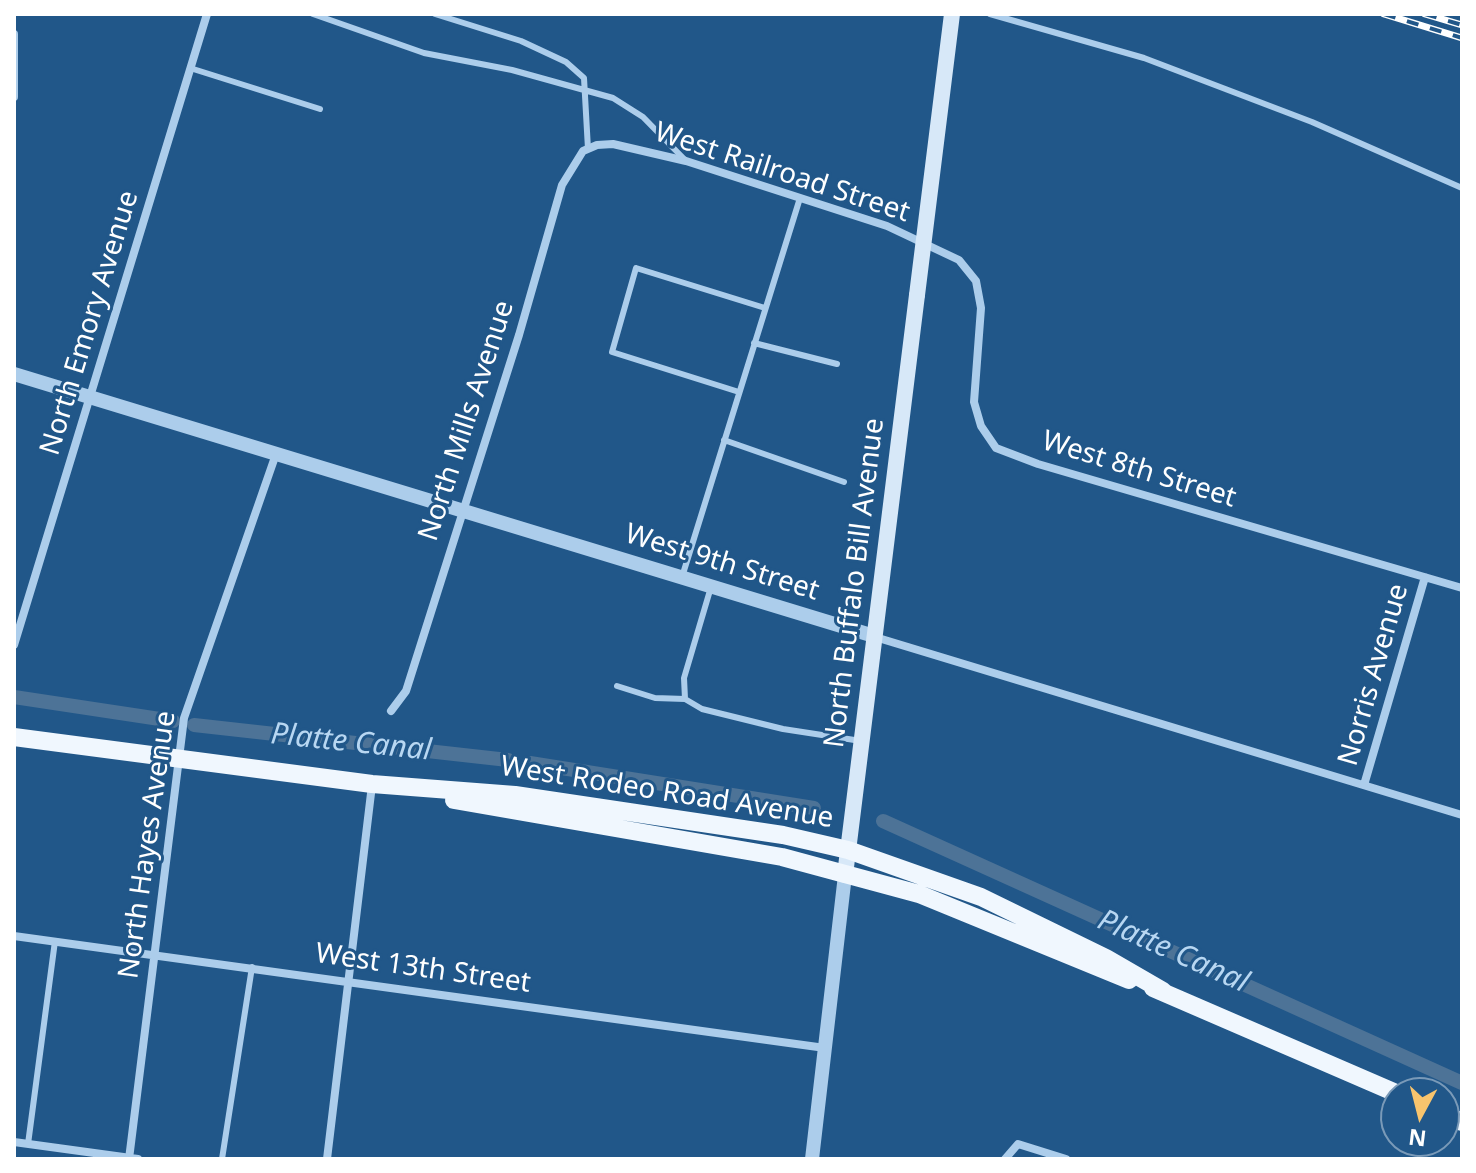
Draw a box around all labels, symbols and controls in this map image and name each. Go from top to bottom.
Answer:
street label: West Railroad Street [650,116,914,230]
street label: North Emory Avenue [34,187,146,459]
street label: North Mills Avenue [412,297,522,545]
street label: North Buffalo Bill Avenue [818,416,892,750]
street label: West 8th Street [1038,425,1240,515]
street label: West 9th Street [621,518,823,608]
street label: Norris Avenue [1332,580,1416,770]
street label: North Hayes Avenue [113,709,183,981]
water label: Platte Canal [269,717,433,769]
street label: West Rodeo Road Avenue [498,750,836,836]
water label: Platte Canal [1092,903,1254,1001]
street label: West 13th Street [313,937,533,1001]
north arrow [1380,1077,1460,1157]
text: N [1407,1123,1428,1155]

